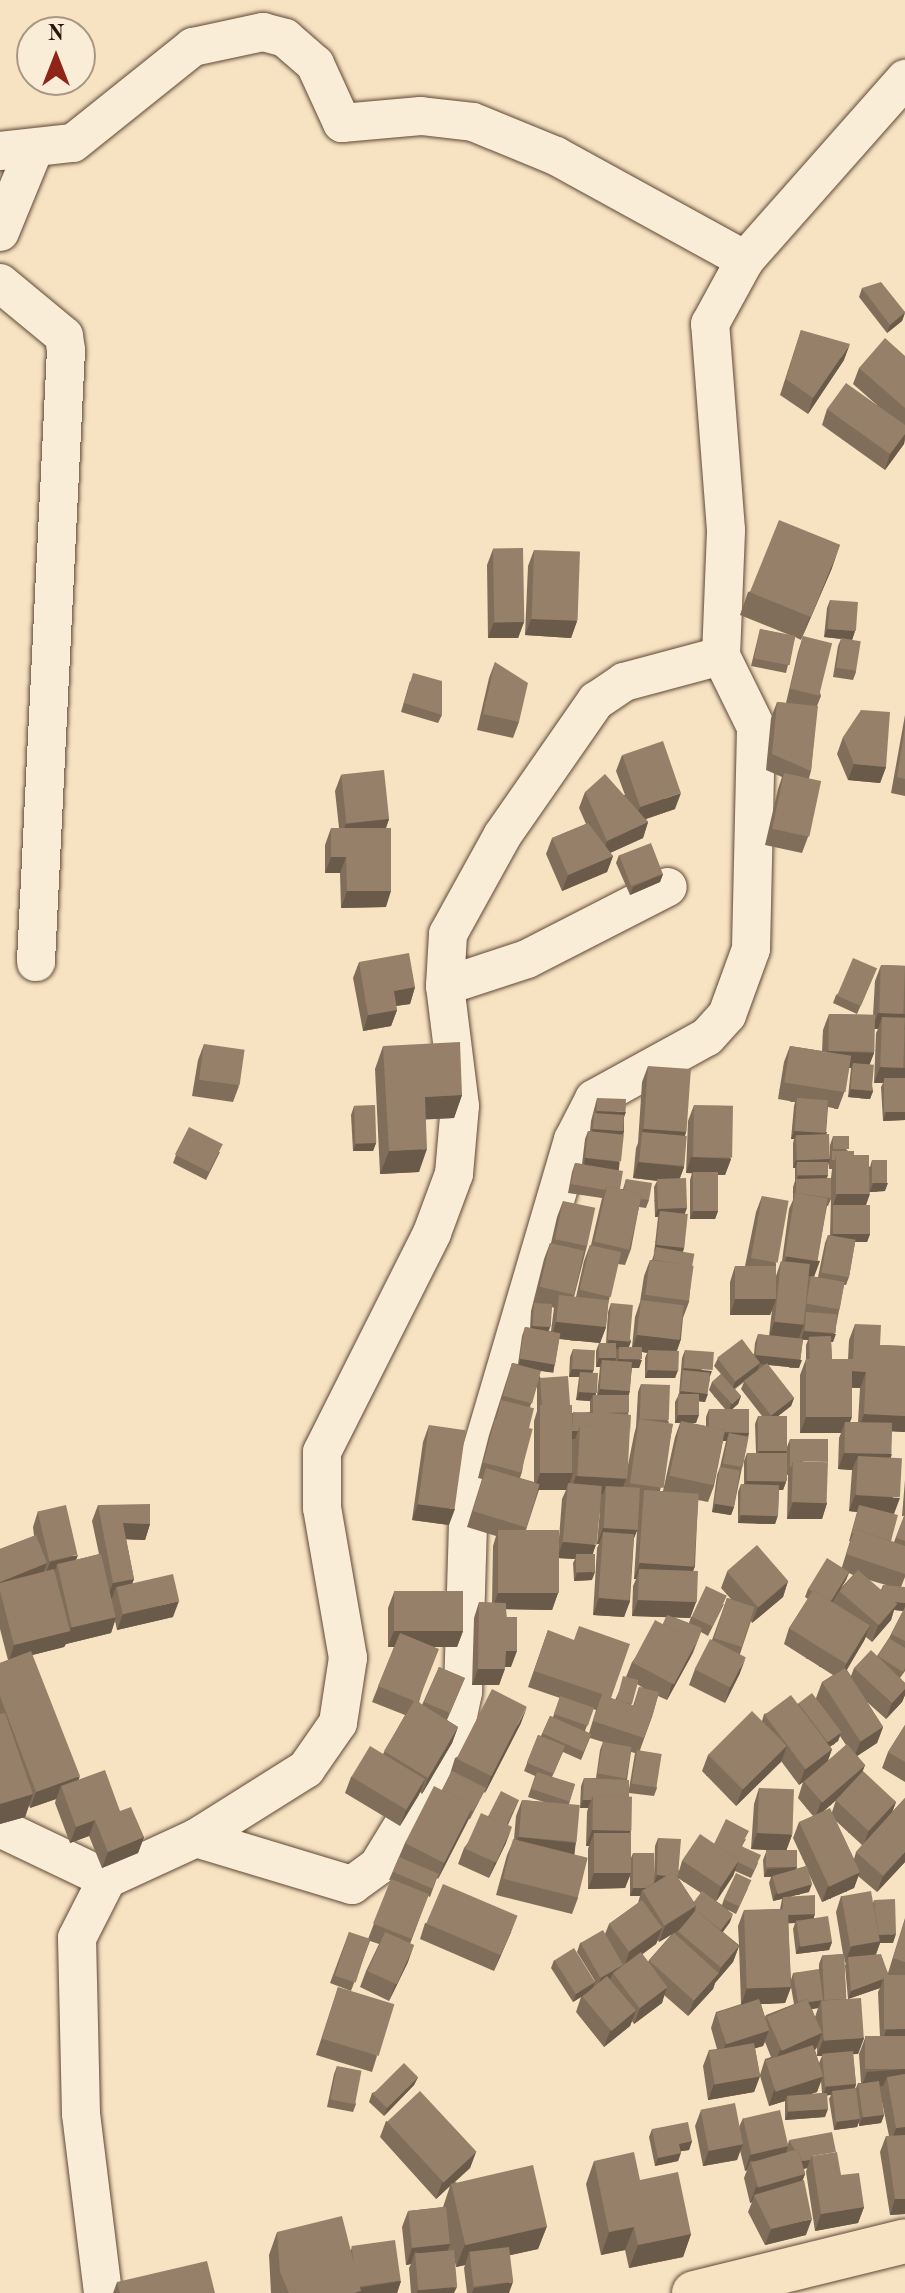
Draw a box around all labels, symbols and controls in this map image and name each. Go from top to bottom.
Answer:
north arrow [16,16,96,96]
text: N [48,23,64,45]

